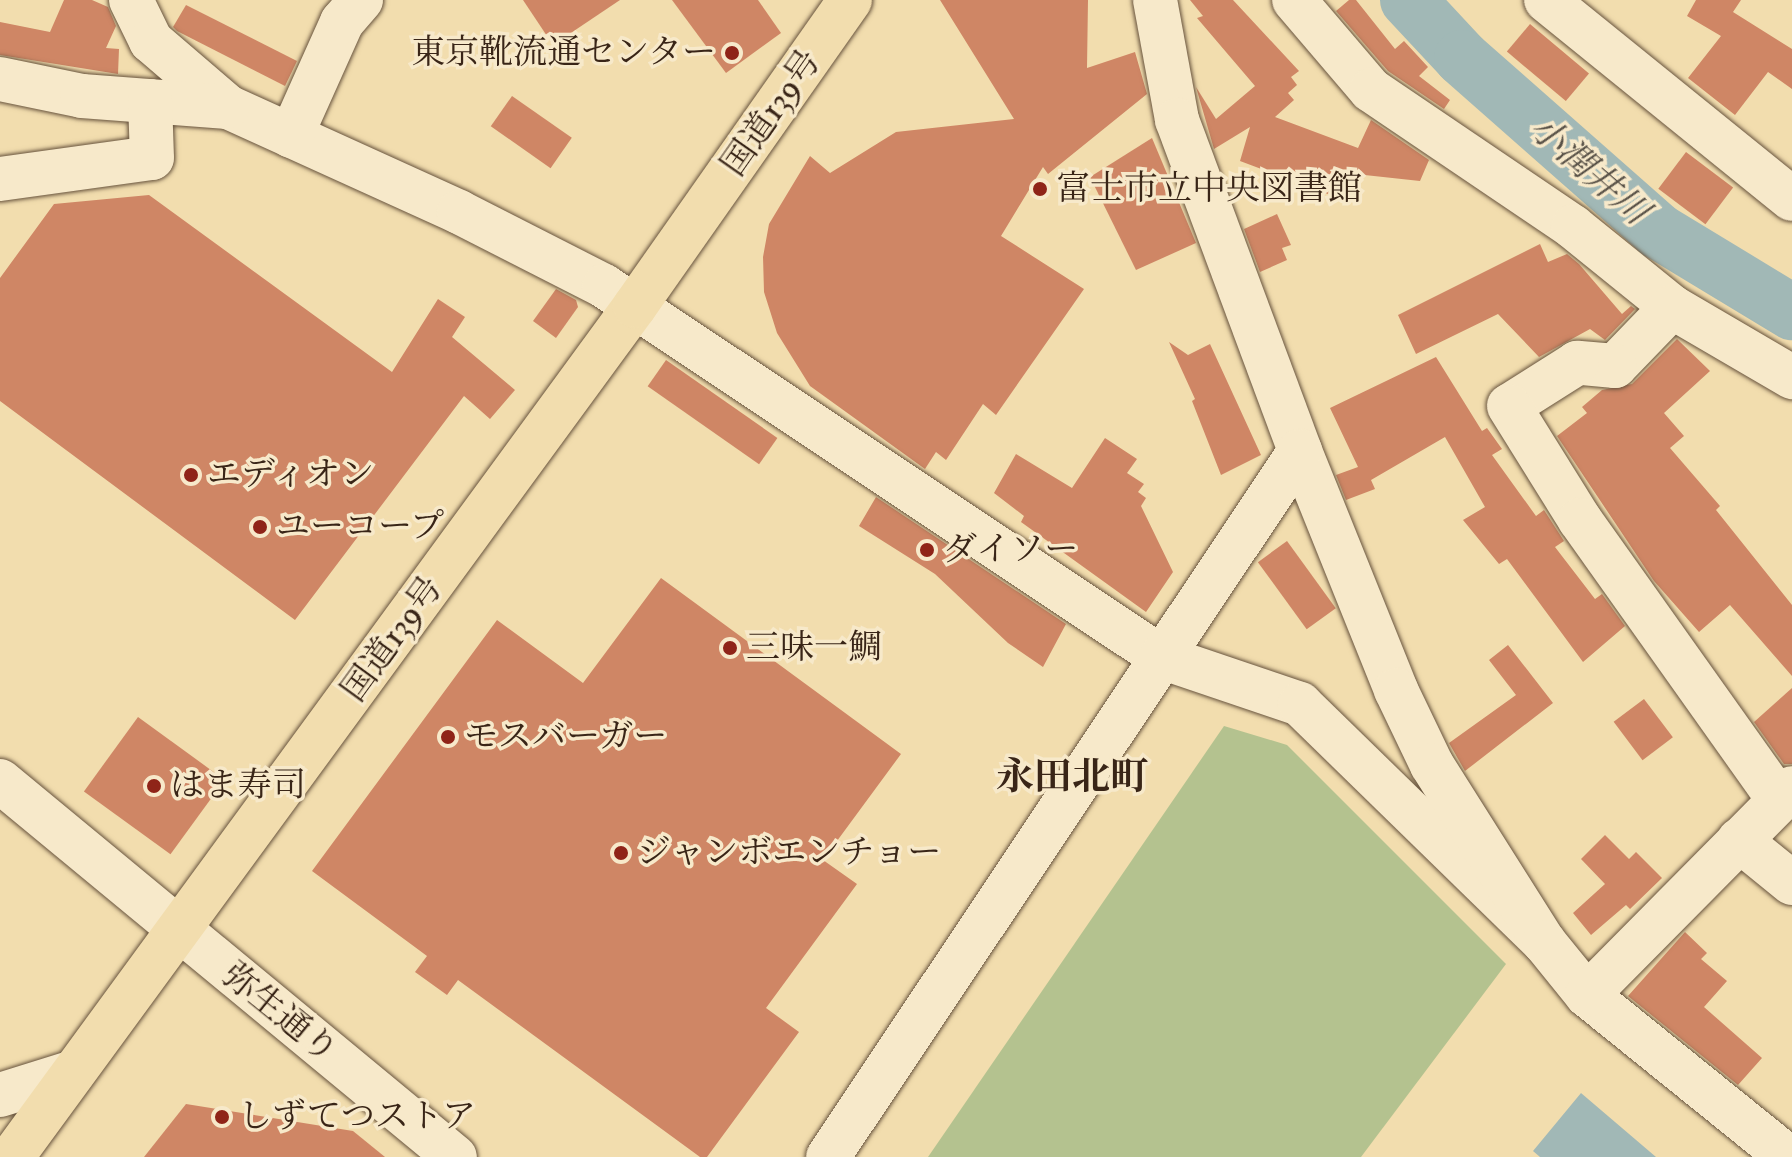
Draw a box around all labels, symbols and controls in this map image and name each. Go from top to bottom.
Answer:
place label: 東京靴流通センター [410,33,716,73]
street label: 国道139号 [713,42,829,184]
marker: 東京靴流通センター [723,44,741,62]
water label: 小潤井川 [1520,106,1658,234]
place label: 富士市立中央図書館 [1056,169,1362,209]
marker: 富士市立中央図書館 [1031,180,1049,198]
place label: エディオン [207,455,377,495]
marker: エディオン [182,466,200,484]
place label: ユーコープ [276,507,446,547]
marker: ユーコープ [251,518,269,536]
place label: ダイソー [943,530,1079,570]
marker: ダイソー [918,541,936,559]
street label: 国道139号 [333,569,451,709]
place label: 三味一鯛 [746,628,882,668]
marker: 三味一鯛 [721,639,739,657]
place label: モスバーガー [464,717,668,757]
marker: モスバーガー [439,728,457,746]
district label: 永田北町 [996,755,1148,801]
place label: はま寿司 [170,766,306,806]
marker: はま寿司 [145,777,163,795]
place label: ジャンボエンチョー [637,833,943,873]
marker: ジャンボエンチョー [612,844,630,862]
street label: 弥生通り [214,954,346,1072]
place label: しずてつストア [238,1097,476,1137]
marker: しずてつストア [213,1108,231,1126]

